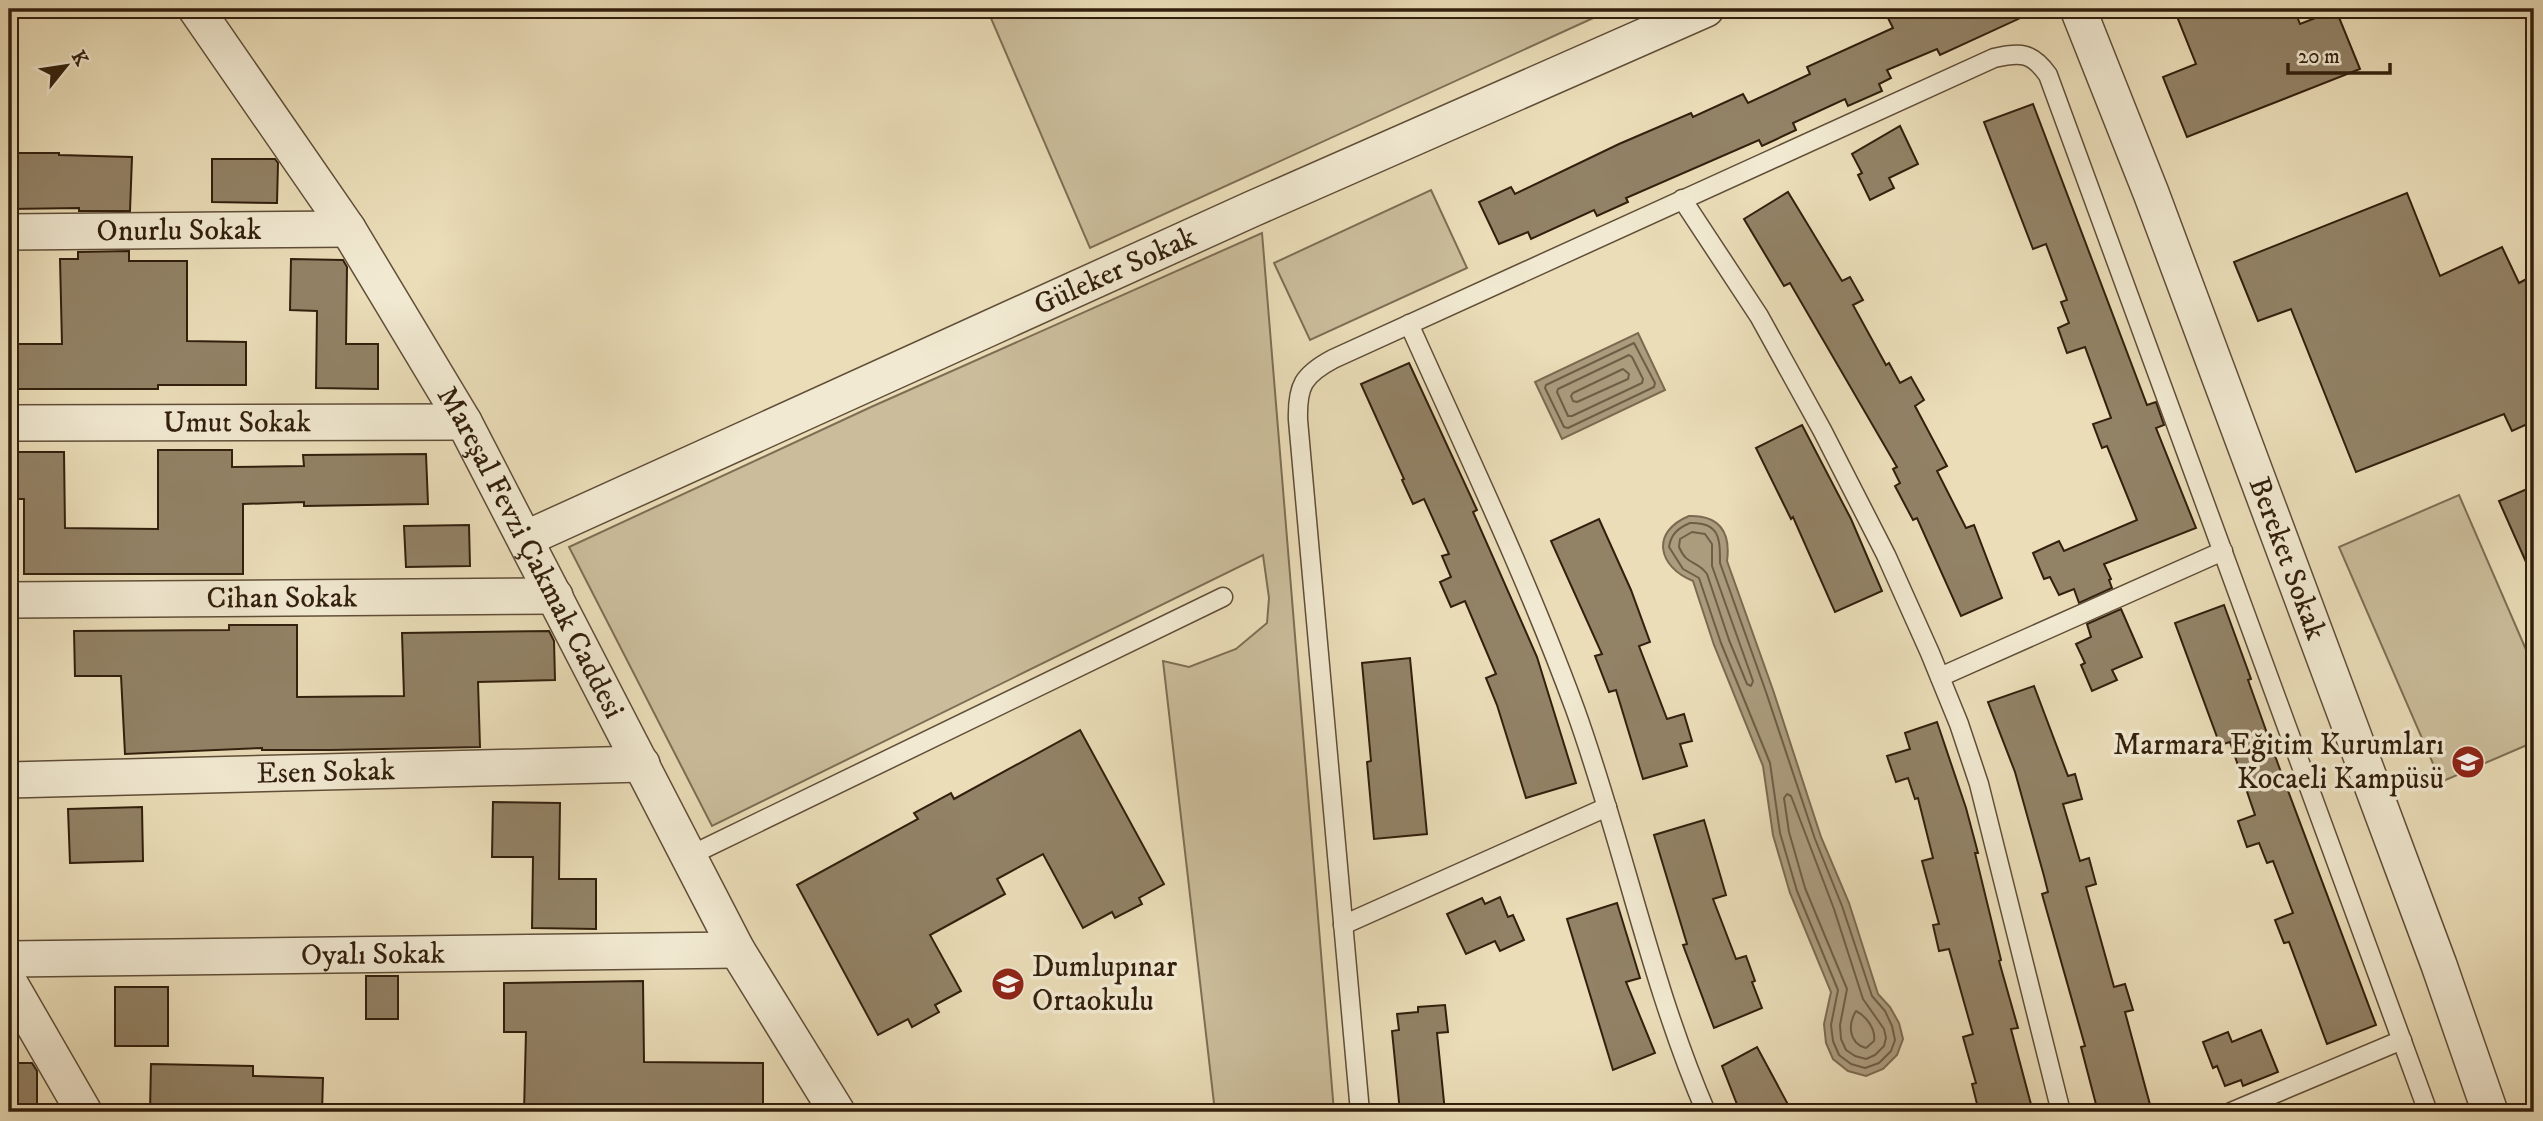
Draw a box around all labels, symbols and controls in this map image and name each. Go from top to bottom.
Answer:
north arrow [32,32,102,102]
scale bar [2288,32,2389,76]
text: 20 m [2298,44,2340,70]
text: K [66,47,93,70]
street label: Onurlu Sokak [96,211,262,250]
street label: Güleker Sokak [1028,218,1202,324]
street label: Mareşal Fevzi Çakmak Caddesi [428,380,633,725]
street label: Umut Sokak [163,404,311,441]
street label: Bereket Sokak [2240,472,2335,645]
street label: Cihan Sokak [206,579,358,617]
place label: Marmara Eğitim Kurumları Kocaeli Kampüsü [2113,727,2444,798]
school or university icon: Marmara Eğitim Kurumları Kocaeli Kampüsü [2449,743,2487,781]
street label: Esen Sokak [256,752,396,792]
street label: Oyalı Sokak [301,935,445,974]
place label: Dumlupınar Ortaokulu [1032,949,1177,1020]
school or university icon: Dumlupınar Ortaokulu [989,965,1027,1003]

